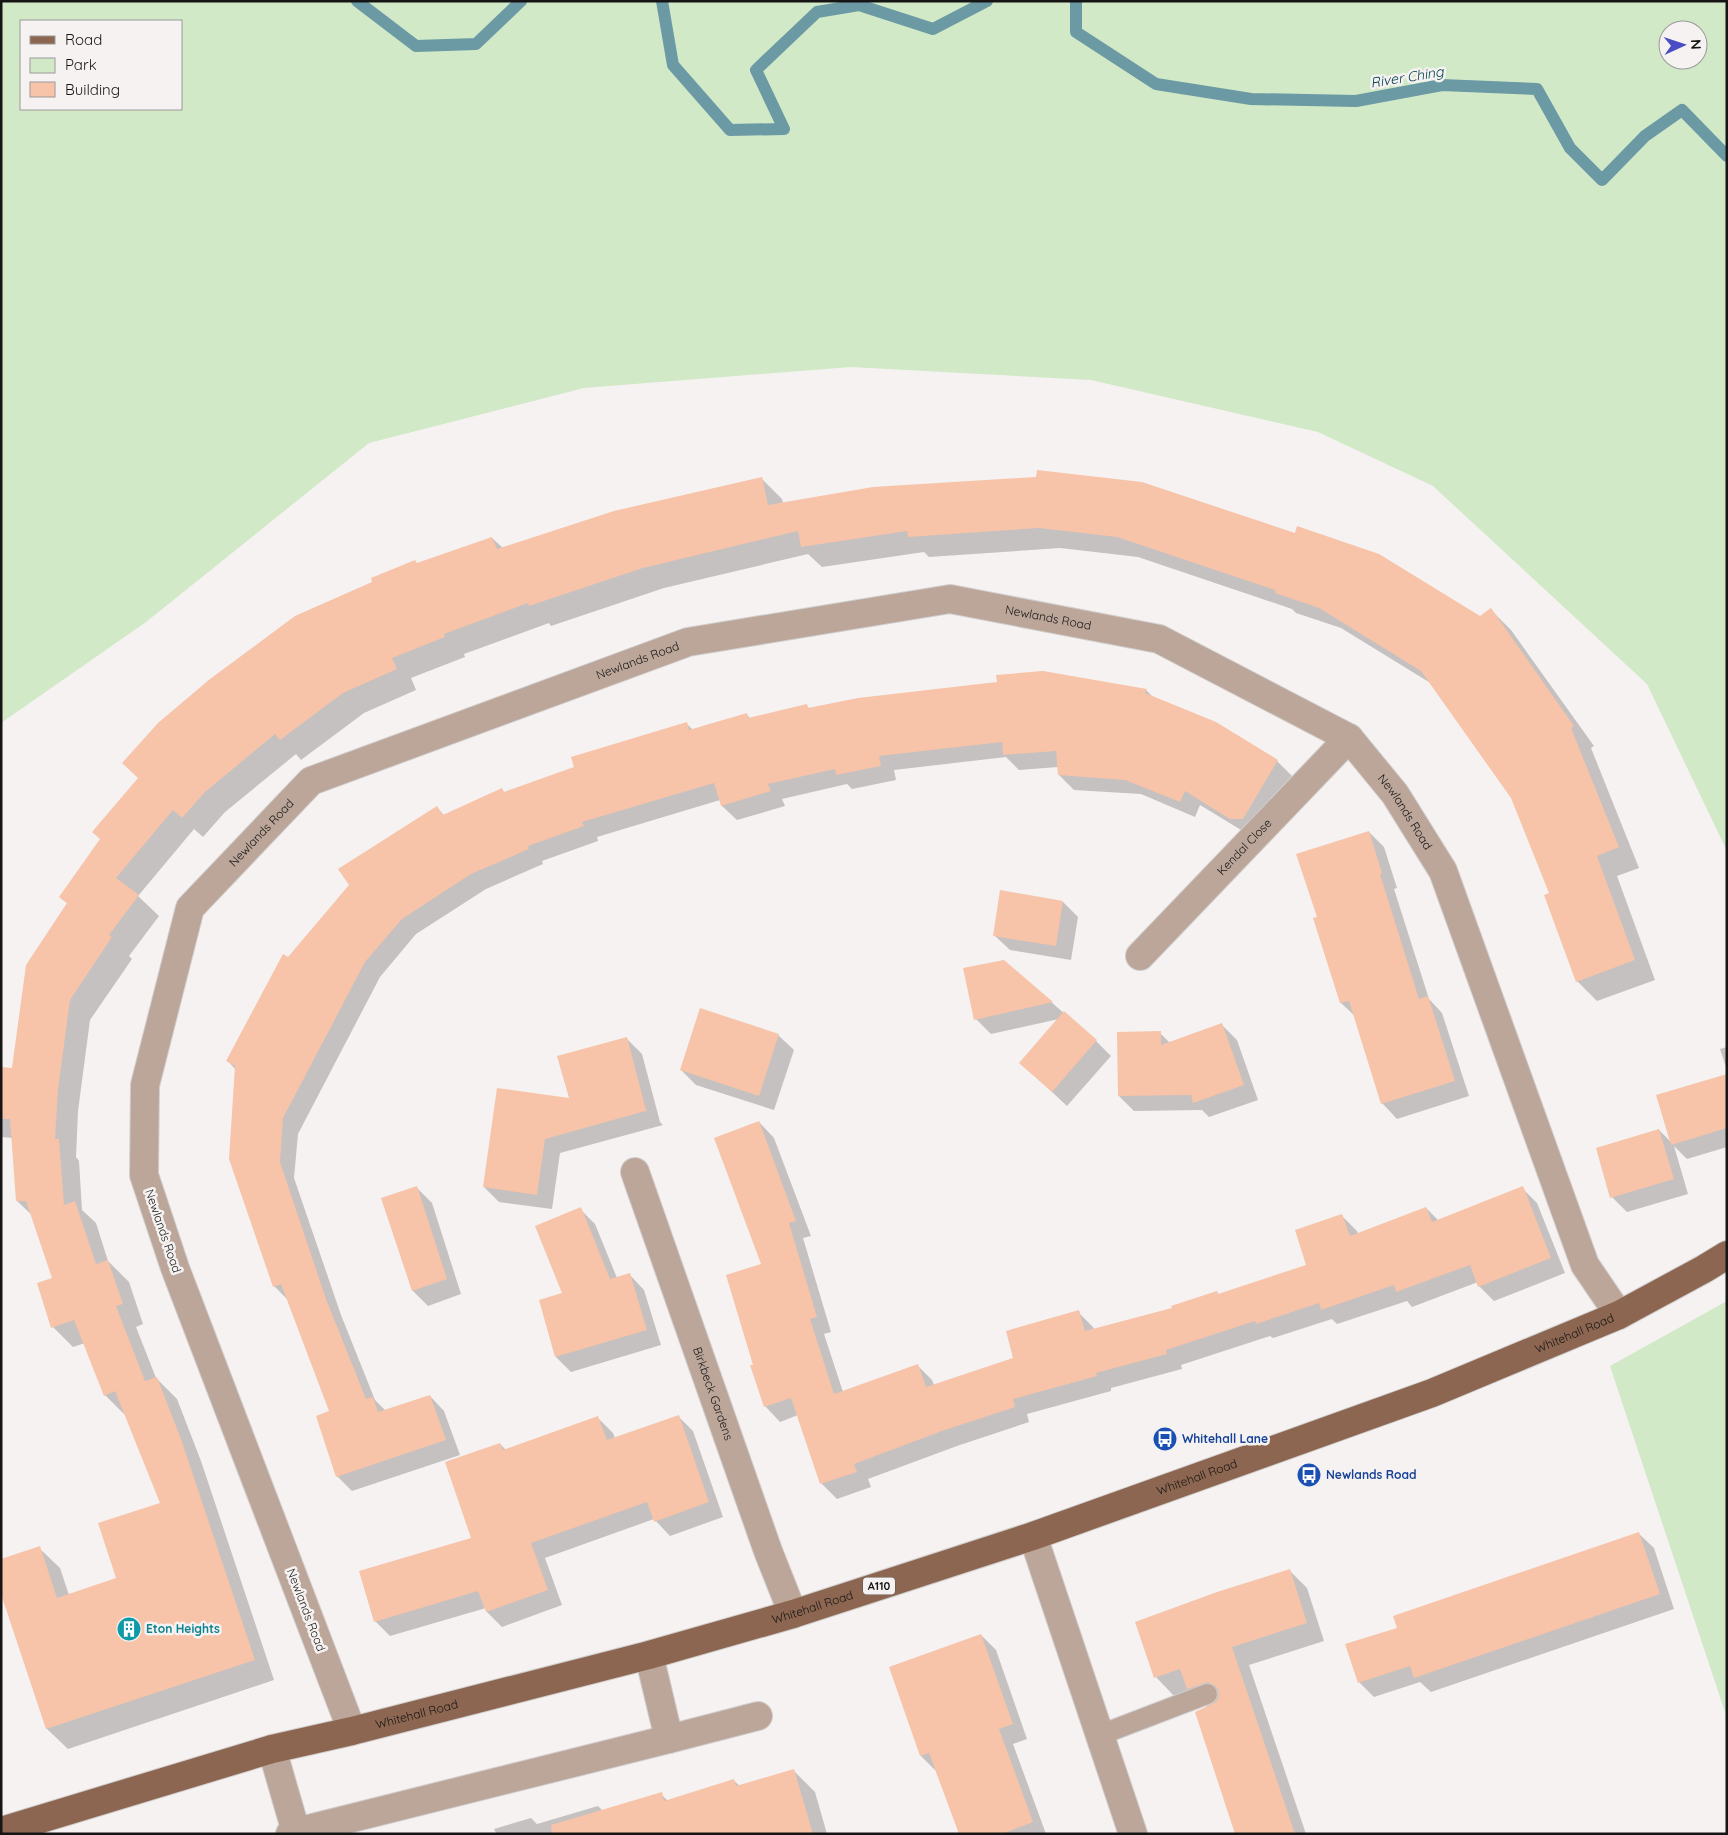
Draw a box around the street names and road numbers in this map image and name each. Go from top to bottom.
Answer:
street label: Newlands Road [1004,602,1093,633]
street label: Newlands Road [594,638,681,682]
street label: Newlands Road [1375,771,1436,852]
street label: Newlands Road [226,796,297,869]
street label: Kendal Close [1214,815,1275,878]
street label: Newlands Road [142,1187,185,1275]
street label: Whitehall Road [1532,1310,1616,1356]
street label: Birkbeck Gardens [690,1345,737,1443]
street label: Whitehall Road [1155,1455,1239,1498]
street label: Newlands Road [284,1566,329,1653]
road number: A110 [863,1578,895,1594]
street label: Whitehall Road [770,1587,855,1627]
street label: Whitehall Road [374,1696,459,1732]

